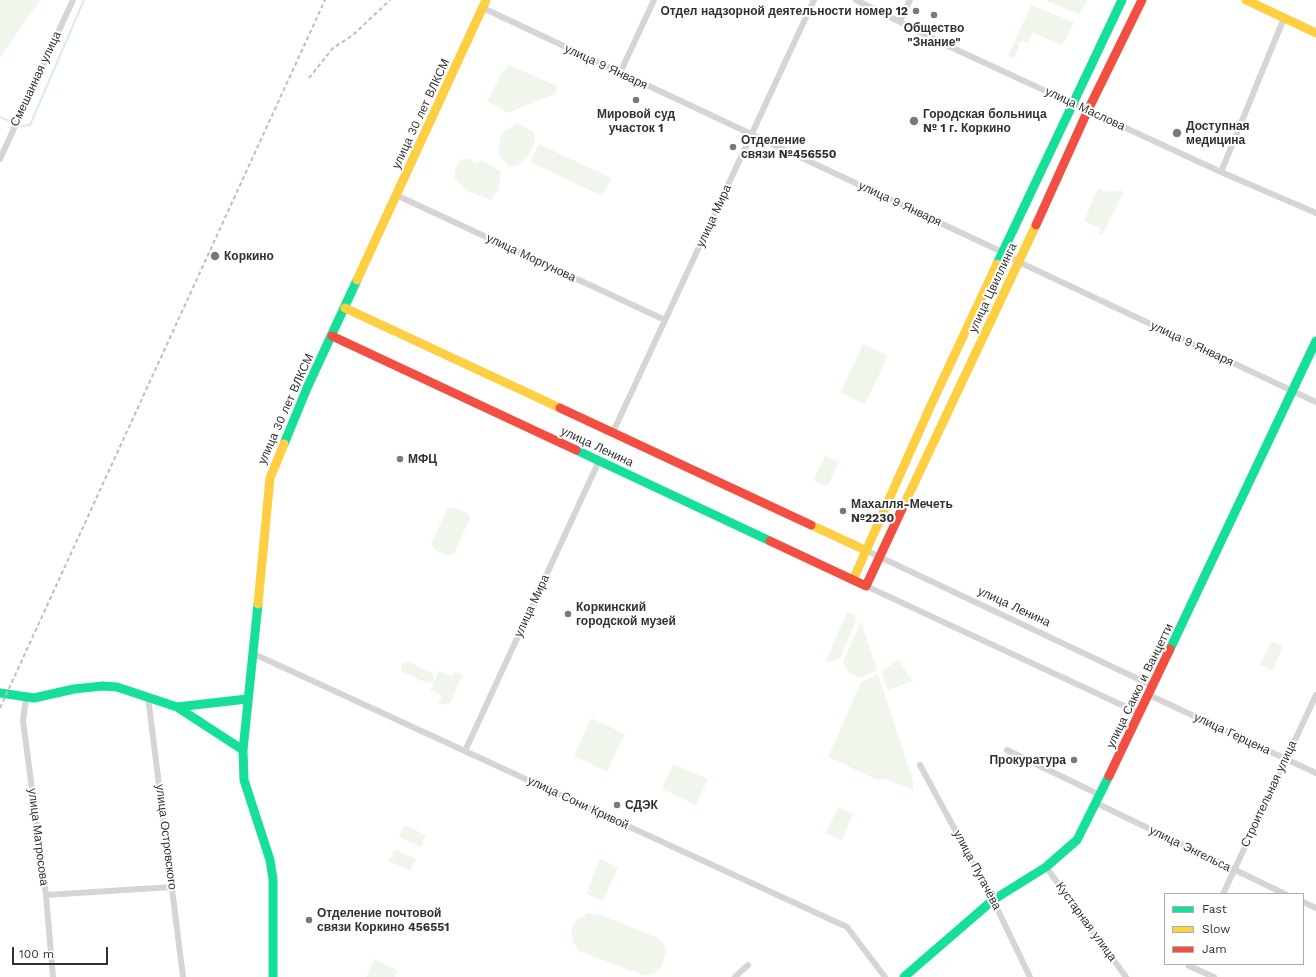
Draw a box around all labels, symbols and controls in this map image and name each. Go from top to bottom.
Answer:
place label: Отдел надзорной деятельности номер 12 [661,4,908,18]
marker: Отдел надзорной деятельности номер 12 [911,6,921,16]
marker: Общество "Знание" [929,10,939,20]
place label: Общество "Знание" [904,21,964,49]
street label: Смешанная улица [8,29,64,129]
street label: улица 9 Января [562,41,650,93]
street label: улица 30 лет ВЛКСМ [389,57,453,171]
street label: улица Маслова [1043,84,1127,134]
marker: Мировой суд участок 1 [631,95,641,105]
place label: Мировой суд участок 1 [597,107,675,135]
place label: Городская больница № 1 г. Коркино [923,107,1047,135]
marker: Городская больница № 1 г. Коркино [908,115,920,127]
place label: Доступная медицина [1186,119,1250,147]
marker: Доступная медицина [1171,127,1183,139]
place label: Отделение связи №456550 [741,133,836,161]
marker: Отделение связи №456550 [728,142,738,152]
street label: улица 9 Января [856,178,944,230]
street label: улица Мира [693,183,735,249]
street label: улица Моргунова [484,231,578,285]
street label: улица Цвиллинга [966,241,1020,335]
place label: Коркино [224,249,274,263]
marker: Коркино [209,250,221,262]
street label: улица 9 Января [1148,318,1236,370]
street label: улица 30 лет ВЛКСМ [255,351,317,467]
street label: улица Ленина [558,424,636,470]
place label: МФЦ [408,452,437,466]
marker: МФЦ [395,454,405,464]
place label: Махалля-Мечеть №2230 [851,497,953,525]
marker: Махалля-Мечеть №2230 [838,506,848,516]
street label: улица Мира [511,573,553,639]
street label: улица Ленина [975,584,1053,630]
place label: Коркинский городской музей [576,600,676,628]
marker: Коркинский городской музей [563,609,573,619]
street label: улица Сакко и Ванцетти [1104,621,1176,751]
street label: улица Герцена [1191,710,1273,758]
street label: Строительная улица [1238,738,1300,850]
place label: Прокуратура [989,753,1066,767]
marker: Прокуратура [1069,755,1079,765]
street label: улица Сони Кривой [525,773,631,833]
street label: улица Островского [152,783,180,891]
street label: улица Матросова [25,787,51,887]
place label: СДЭК [625,798,658,812]
marker: СДЭК [612,800,622,810]
street label: улица Энгельса [1147,823,1233,875]
street label: улица Пугачёва [950,828,1004,912]
street label: Кустарная улица [1052,880,1120,964]
legend [1164,893,1304,965]
text: Fast [1202,902,1227,916]
place label: Отделение почтовой связи Коркино 456551 [317,906,449,934]
marker: Отделение почтовой связи Коркино 456551 [304,915,314,925]
text: Slow [1202,922,1230,936]
scale bar [14,939,110,965]
text: Jam [1202,942,1227,956]
text: 100 m [19,947,54,961]

